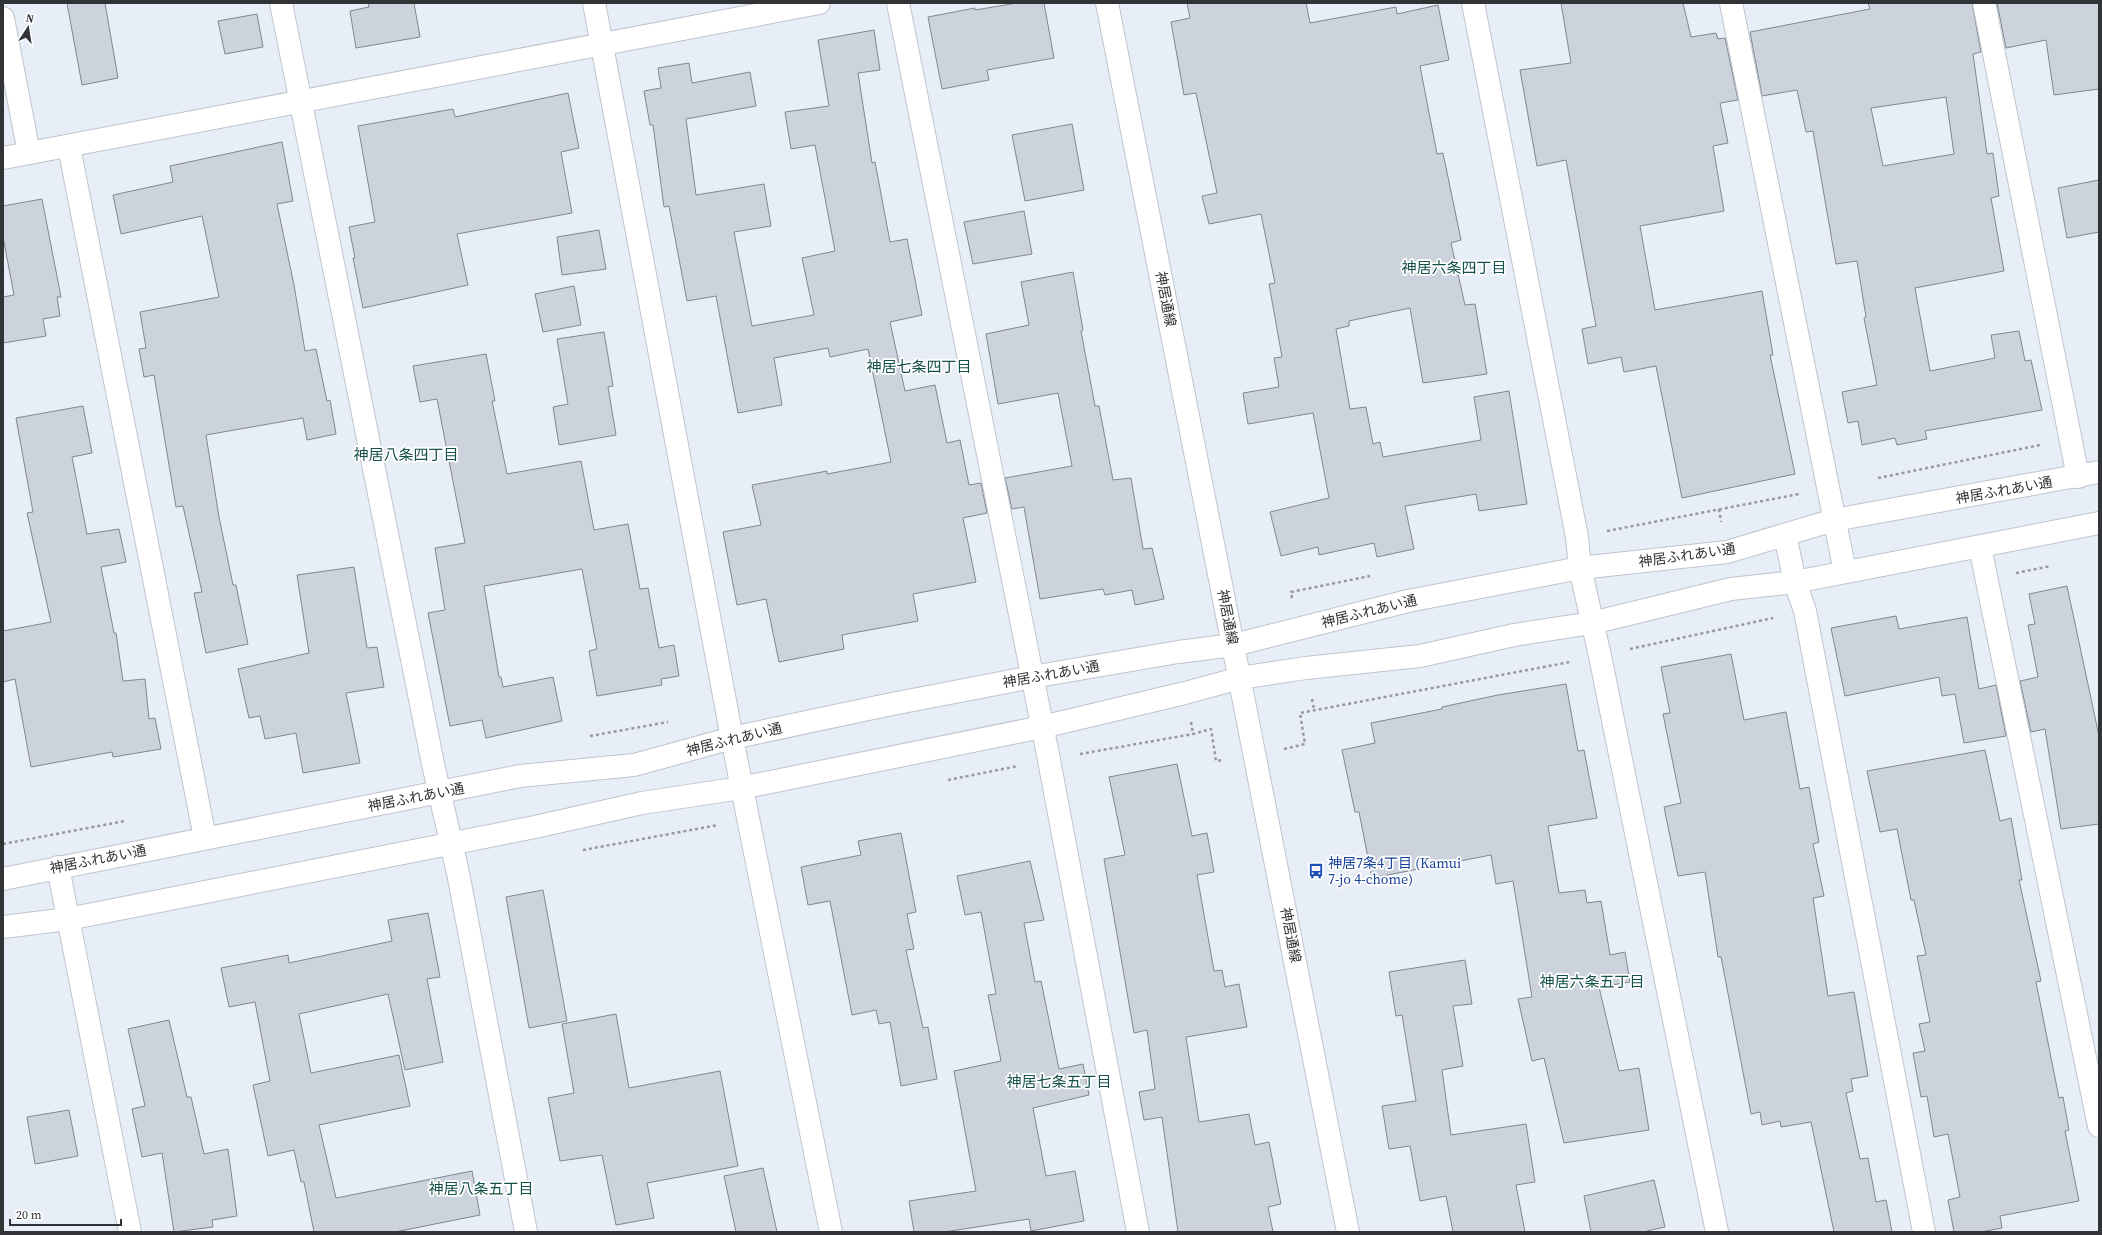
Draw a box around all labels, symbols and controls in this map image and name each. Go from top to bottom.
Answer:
north arrow [8,8,48,48]
text: N [24,11,35,27]
district label: 神居六条四丁目 [1401,257,1507,278]
street label: 神居通線 [1151,270,1181,328]
district label: 神居七条四丁目 [866,356,972,377]
district label: 神居八条四丁目 [353,444,459,465]
street label: 神居ふれあい通 [1954,472,2054,508]
street label: 神居ふれあい通 [1637,538,1737,572]
street label: 神居通線 [1213,588,1243,646]
street label: 神居ふれあい通 [1319,589,1419,633]
street label: 神居ふれあい通 [1001,656,1101,692]
street label: 神居ふれあい通 [684,717,784,761]
street label: 神居ふれあい通 [366,778,466,816]
street label: 神居ふれあい通 [48,840,148,878]
place label: 神居7条4丁目 (Kamui 7-jo 4-chome) [1328,853,1461,889]
bus stop icon: 神居7条4丁目 (Kamui 7-jo 4-chome) [1307,862,1325,880]
street label: 神居通線 [1276,906,1306,964]
district label: 神居六条五丁目 [1539,971,1645,992]
district label: 神居七条五丁目 [1006,1071,1112,1092]
district label: 神居八条五丁目 [428,1178,534,1199]
scale bar [10,1201,121,1227]
text: 20 m [16,1207,42,1223]

